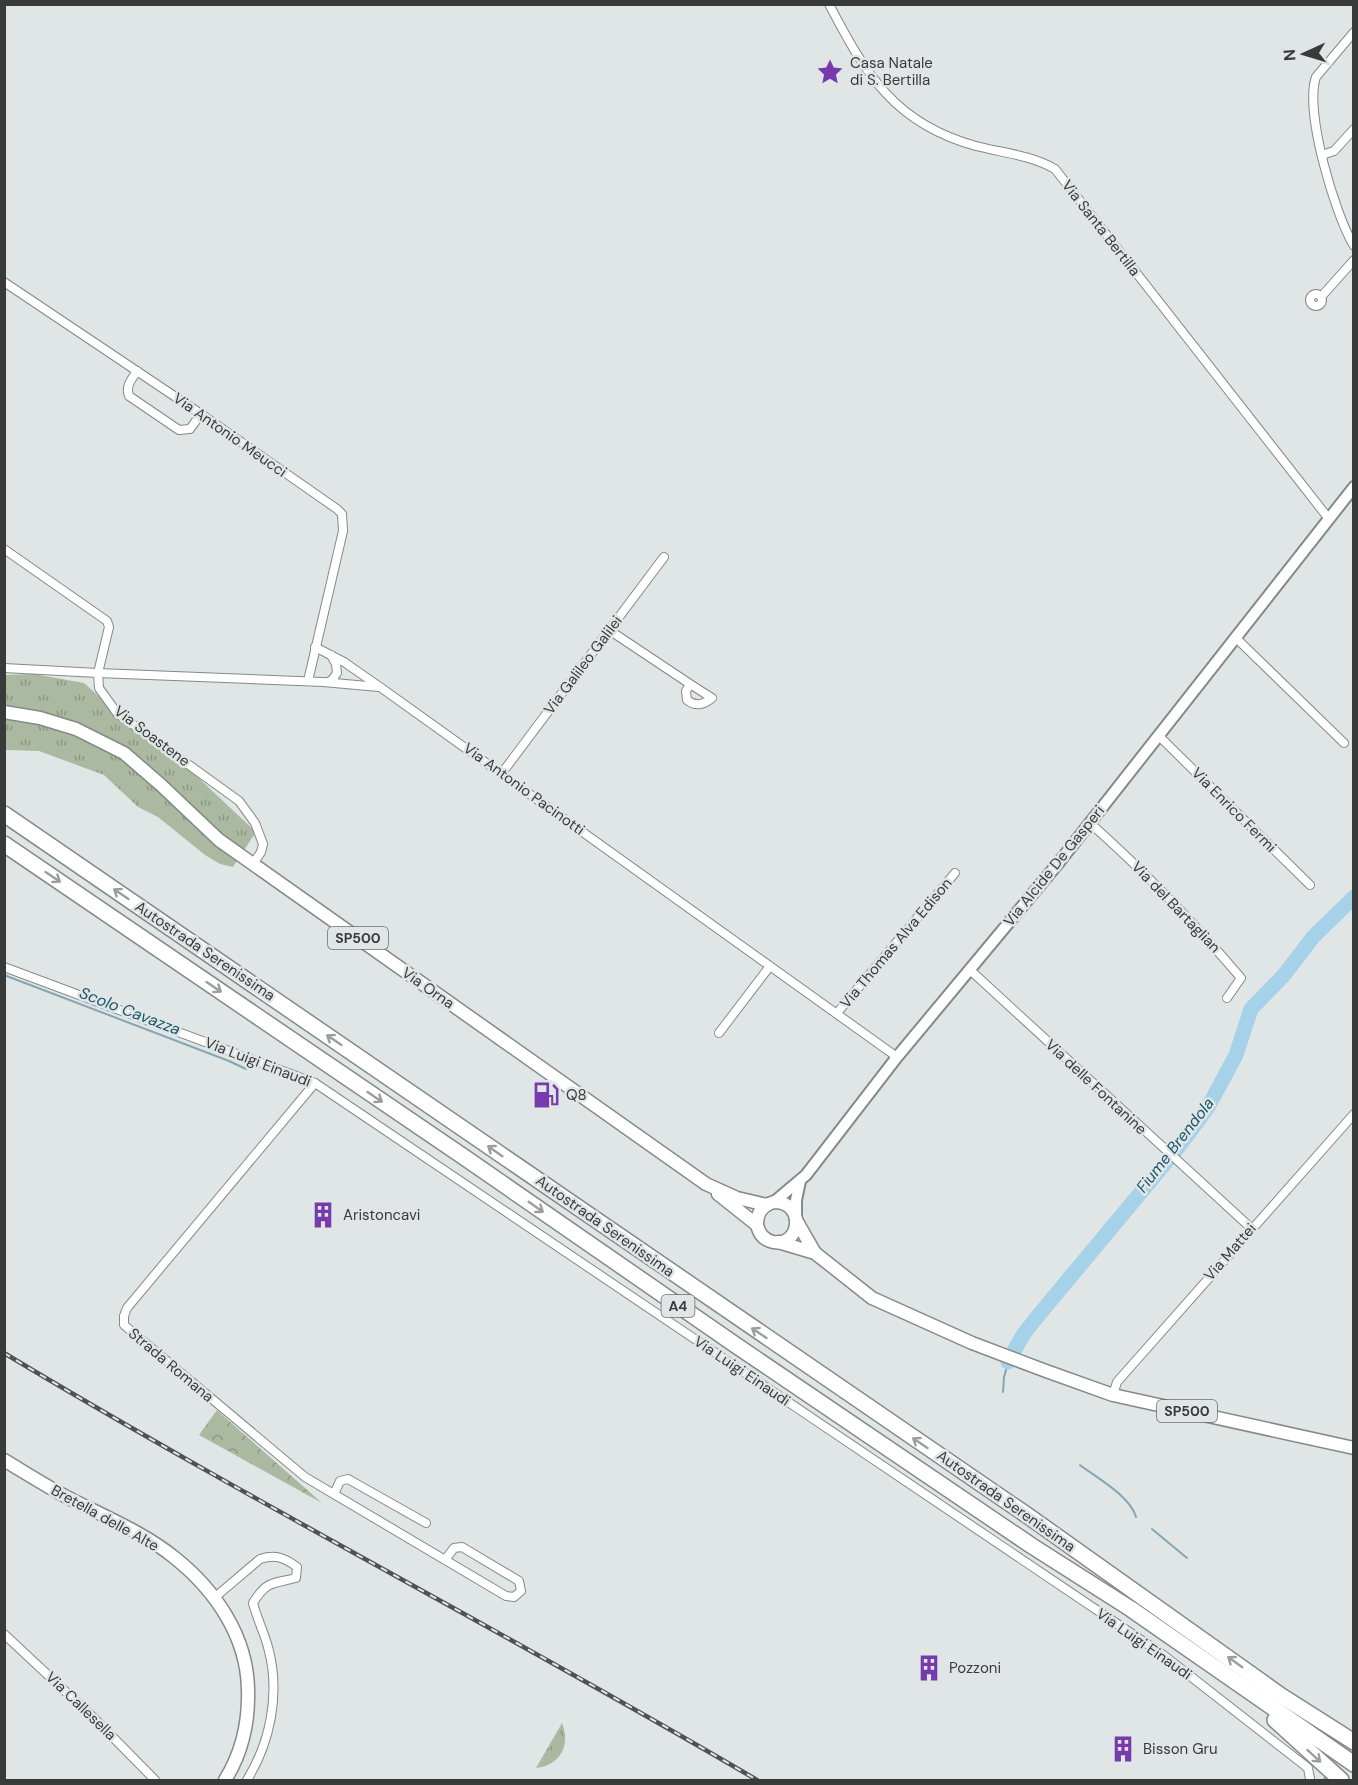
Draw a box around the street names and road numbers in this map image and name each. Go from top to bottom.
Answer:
street label: Via Santa Bertilla [1057,176,1145,280]
street label: Via Antonio Meucci [169,388,291,482]
street label: Via Galileo Galilei [539,611,627,719]
street label: Via Soastene [110,701,194,771]
street label: Via Antonio Pacinotti [459,738,589,840]
street label: Via Enrico Fermi [1187,763,1281,857]
street label: Via Alcide De Gasperi [999,801,1109,931]
street label: Via del Bartaglian [1127,857,1225,957]
street label: Via Thomas Alva Edison [836,874,956,1012]
street label: Autostrada Serenissima [131,897,279,1005]
road number: SP500 [328,927,388,949]
street label: Via Orna [398,963,458,1013]
street label: Via Luigi Einaudi [202,1033,314,1091]
street label: Via delle Fontanine [1041,1035,1151,1139]
street label: Autostrada Serenissima [532,1171,678,1281]
street label: Via Mattei [1199,1219,1261,1285]
road number: A4 [662,1295,694,1317]
street label: Strada Romana [124,1323,218,1407]
street label: Via Luigi Einaudi [690,1331,794,1411]
road number: SP500 [1157,1400,1217,1422]
street label: Autostrada Serenissima [933,1446,1079,1556]
street label: Bretella delle Alte [48,1480,162,1556]
street label: Via Luigi Einaudi [1092,1604,1196,1684]
street label: Via Callesella [41,1667,121,1745]

